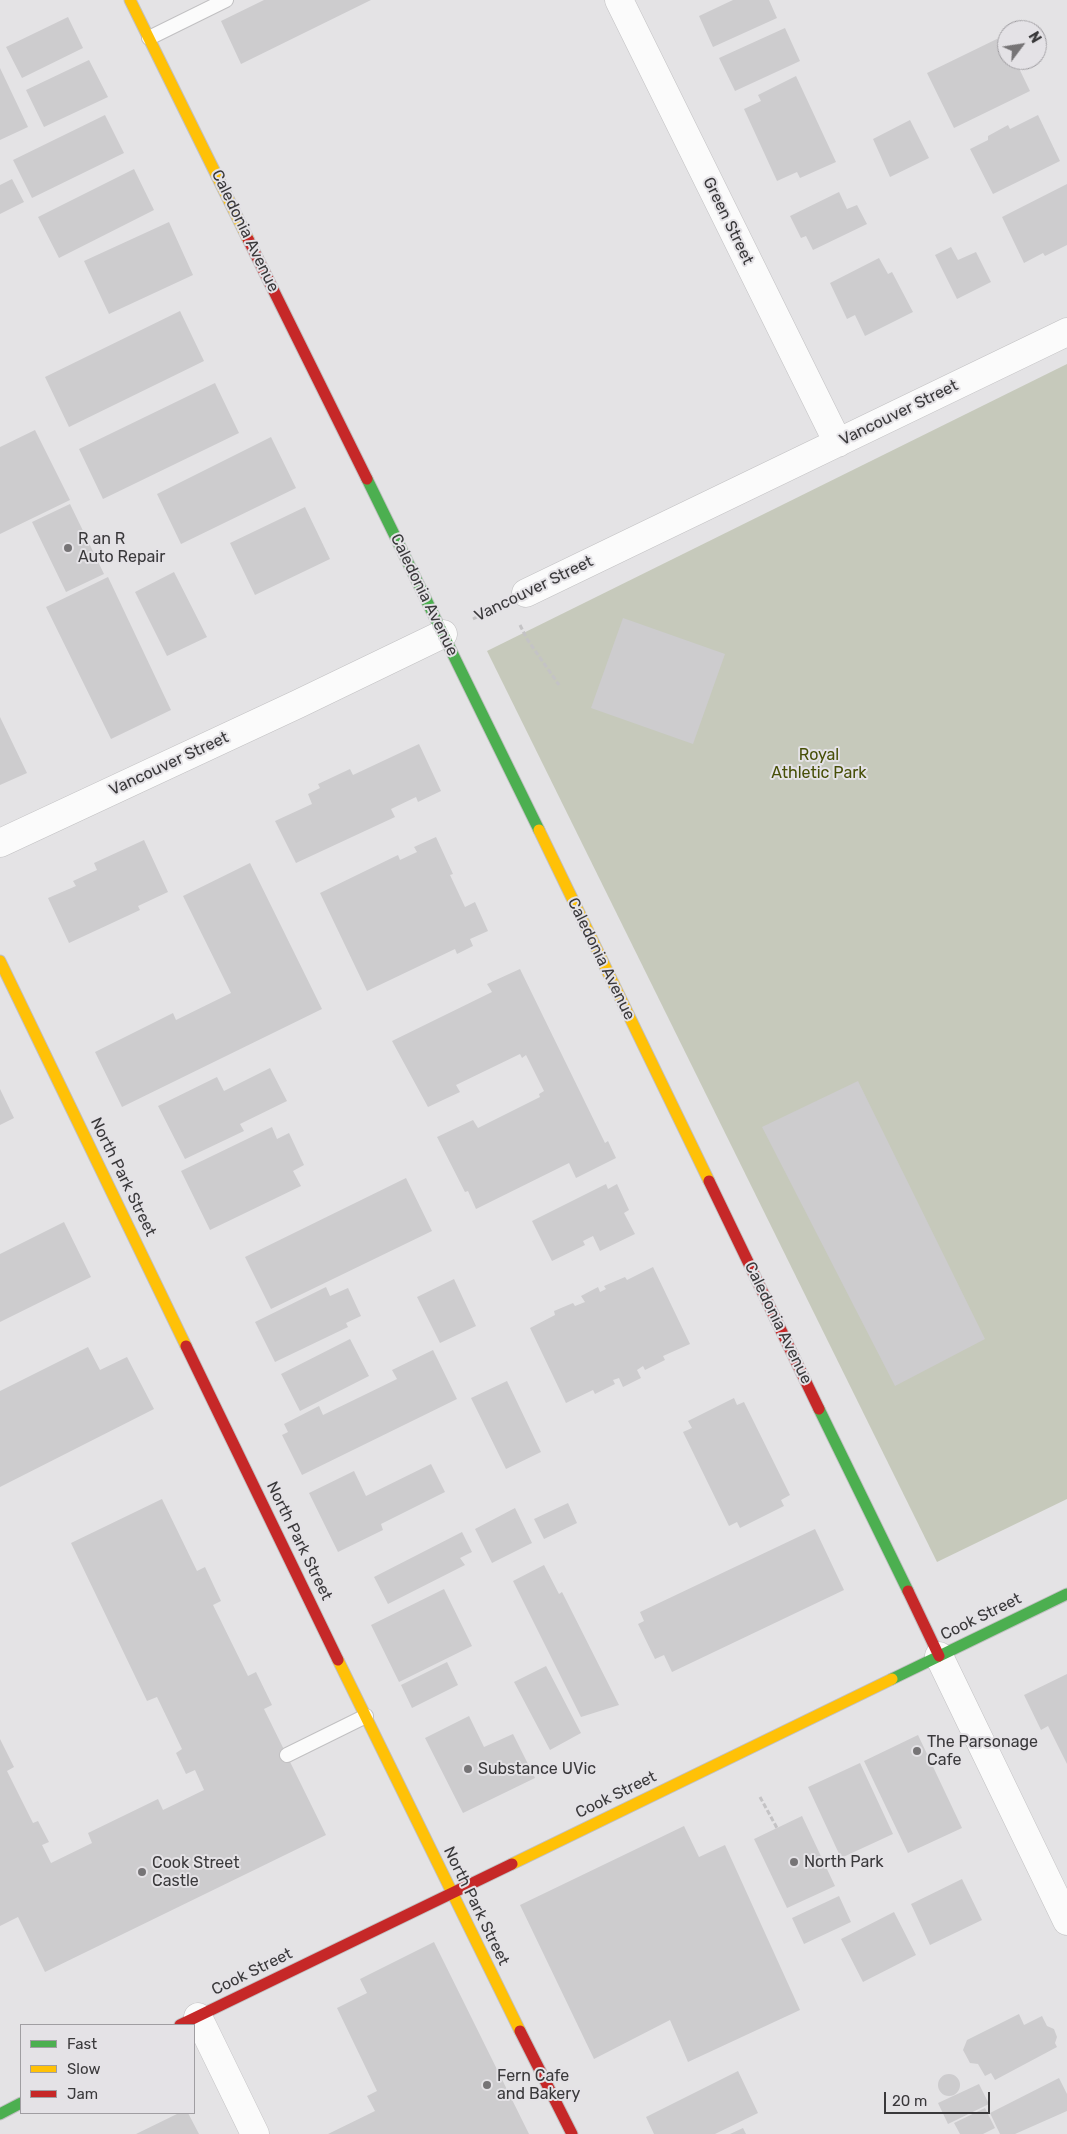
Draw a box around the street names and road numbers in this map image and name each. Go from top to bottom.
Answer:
street label: Caledonia Avenue [207,167,283,295]
street label: Green Street [699,174,757,268]
street label: Vancouver Street [837,376,961,450]
street label: Caledonia Avenue [386,531,462,659]
street label: Vancouver Street [472,552,596,626]
street label: Vancouver Street [106,728,232,800]
street label: Caledonia Avenue [563,895,639,1023]
street label: North Park Street [86,1114,160,1240]
street label: Caledonia Avenue [740,1259,816,1387]
street label: North Park Street [262,1478,336,1604]
street label: Cook Street [937,1589,1025,1645]
street label: Cook Street [572,1767,660,1823]
street label: North Park Street [439,1843,513,1969]
street label: Cook Street [208,1944,296,2000]

